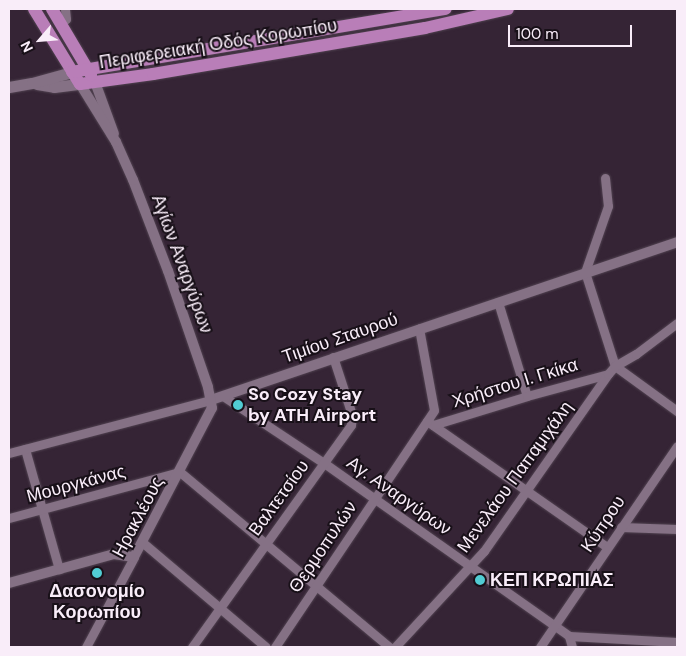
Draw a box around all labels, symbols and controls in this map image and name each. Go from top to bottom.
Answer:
north arrow [15,15,65,65]
street label: Περιφερειακή Οδός Κορωπίου [98,15,338,73]
scale bar [511,15,635,47]
text: 100 m [516,24,559,44]
text: N [16,38,37,55]
street label: Αγίων Αναργύρων [147,192,217,336]
street label: Τιμίου Σταυρού [279,308,401,368]
street label: Χρήστου Ι. Γκίκα [450,354,580,412]
place label: So Cozy Stay by ATH Airport [248,384,376,426]
street label: Μενελάου Παπαμιχάλη [453,397,577,557]
marker: So Cozy Stay by ATH Airport [232,399,244,411]
street label: Αγ. Αναργύρων [343,452,455,540]
street label: Βαλτετσίου [244,456,314,540]
street label: Μουργκάνας [24,460,128,508]
street label: Ηρακλέους [108,473,168,561]
street label: Κύπρου [576,492,630,556]
street label: Θερμοπυλών [284,497,362,597]
marker: Δασονομίο Κορωπίου [91,567,103,579]
place label: ΚΕΠ ΚΡΩΠΙΑΣ [490,569,613,591]
marker: ΚΕΠ ΚΡΩΠΙΑΣ [474,574,486,586]
place label: Δασονομίο Κορωπίου [49,581,145,624]

